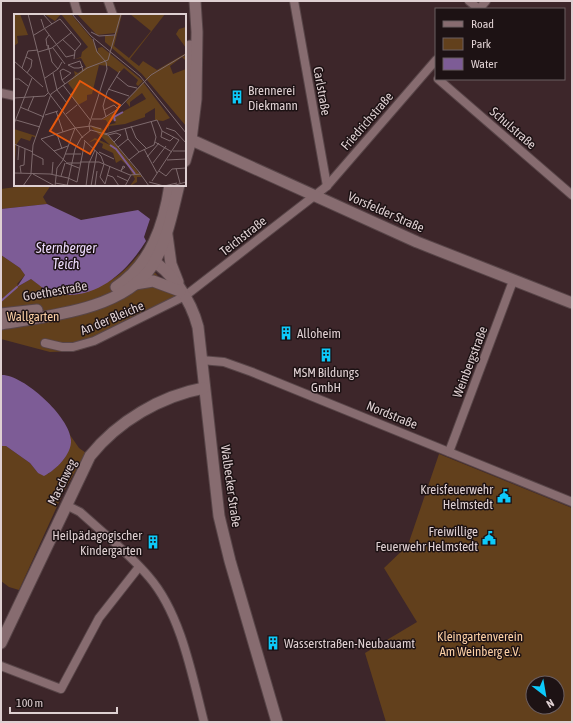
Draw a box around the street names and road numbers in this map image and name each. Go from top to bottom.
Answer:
street label: Carlstraße [310,66,334,117]
street label: Friedrichstraße [338,89,396,153]
street label: Schulstraße [487,104,539,152]
street label: Vorsfelder Straße [346,189,427,236]
street label: Teichstraße [217,213,269,259]
street label: Goethestraße [22,278,88,304]
street label: An der Bleiche [78,298,146,338]
street label: Weinbergstraße [450,324,491,400]
street label: Nordstraße [364,398,420,432]
street label: Walbecker Straße [218,444,244,528]
street label: Maschweg [44,456,80,508]

